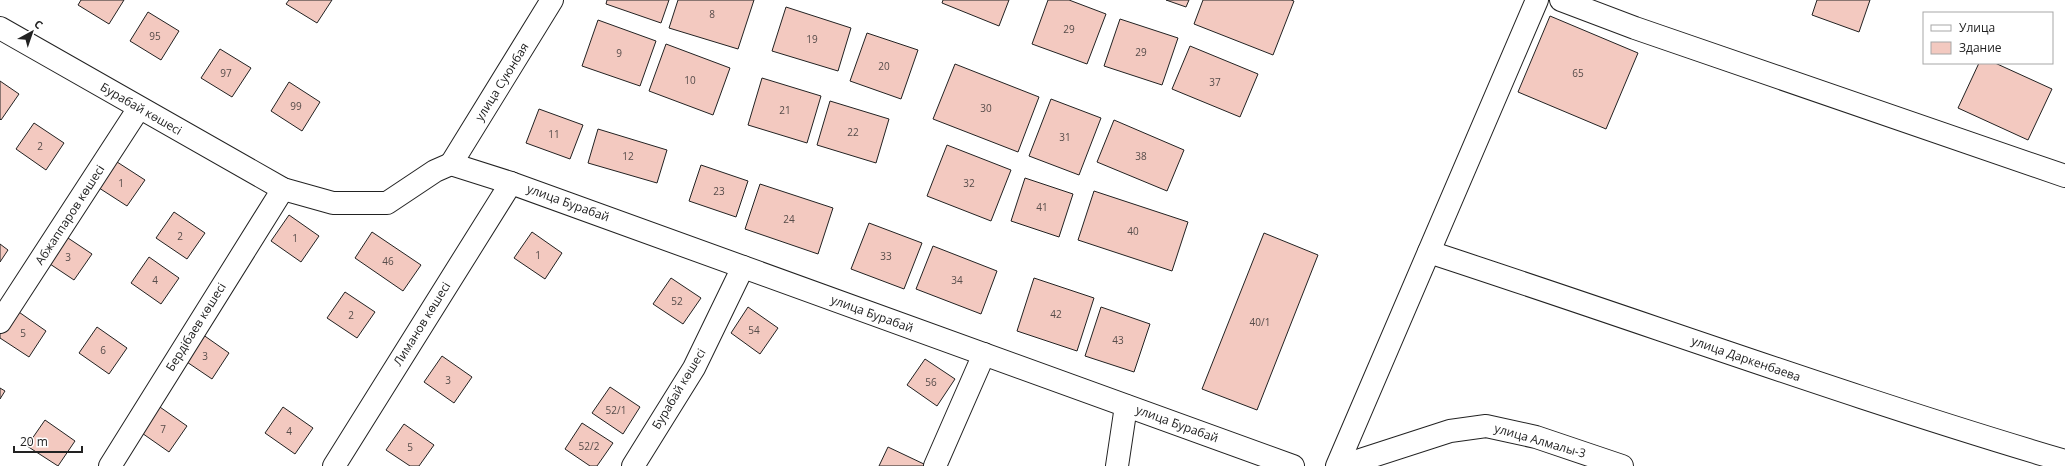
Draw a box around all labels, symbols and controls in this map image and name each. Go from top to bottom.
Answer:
house number: 8 [709,7,715,21]
north arrow [12,12,52,52]
legend [1923,12,2053,64]
text: С [31,16,46,32]
text: Улица [1959,19,1995,36]
house number: 29 [1063,22,1075,36]
house number: 95 [149,29,161,43]
house number: 19 [806,32,818,46]
street label: улица Суюнбая [471,39,532,124]
text: Здание [1959,39,2002,56]
house number: 29 [1135,45,1147,59]
house number: 9 [616,46,622,60]
house number: 20 [878,59,890,73]
house number: 97 [220,66,232,80]
house number: 65 [1572,66,1584,80]
house number: 10 [684,73,696,87]
house number: 37 [1209,75,1221,89]
street label: Бурабай көшесі [97,78,185,139]
house number: 99 [290,99,302,113]
house number: 30 [980,101,992,115]
house number: 21 [779,103,791,117]
house number: 22 [847,125,859,139]
house number: 11 [548,127,560,141]
house number: 31 [1059,130,1071,144]
house number: 2 [37,139,43,153]
house number: 12 [622,149,634,163]
house number: 38 [1135,149,1147,163]
street label: Абжаппаров көшесі [31,161,108,268]
house number: 1 [118,176,124,190]
house number: 32 [963,176,975,190]
street label: улица Бурабай [525,180,612,225]
house number: 23 [713,184,725,198]
house number: 41 [1036,200,1048,214]
house number: 24 [783,212,795,226]
house number: 40 [1127,224,1139,238]
house number: 2 [177,229,183,243]
house number: 1 [292,231,298,245]
house number: 1 [535,248,541,262]
house number: 33 [880,249,892,263]
house number: 3 [65,250,71,264]
house number: 46 [382,254,394,268]
house number: 4 [152,273,158,287]
house number: 34 [951,273,963,287]
street label: Бердібаев көшесі [161,279,230,374]
street label: Лиманов көшесі [389,279,454,369]
street label: улица Бурабай [829,291,916,336]
house number: 52 [671,294,683,308]
house number: 42 [1050,307,1062,321]
house number: 2 [348,308,354,322]
house number: 40/1 [1250,315,1270,329]
house number: 54 [748,323,760,337]
house number: 5 [20,326,26,340]
street label: улица Даркенбаева [1689,332,1803,385]
house number: 43 [1112,333,1124,347]
house number: 6 [100,343,106,357]
street label: Бурабай көшесі [648,345,709,432]
house number: 3 [202,349,208,363]
house number: 3 [445,373,451,387]
house number: 56 [925,375,937,389]
street label: улица Бурабай [1134,401,1221,446]
house number: 52/1 [606,403,626,417]
street label: улица Алмалы-3 [1492,419,1588,462]
house number: 7 [160,422,166,436]
house number: 4 [286,424,292,438]
scale bar [14,428,82,454]
text: 20 m [20,433,48,450]
house number: 52/2 [579,439,600,453]
house number: 5 [407,440,413,454]

